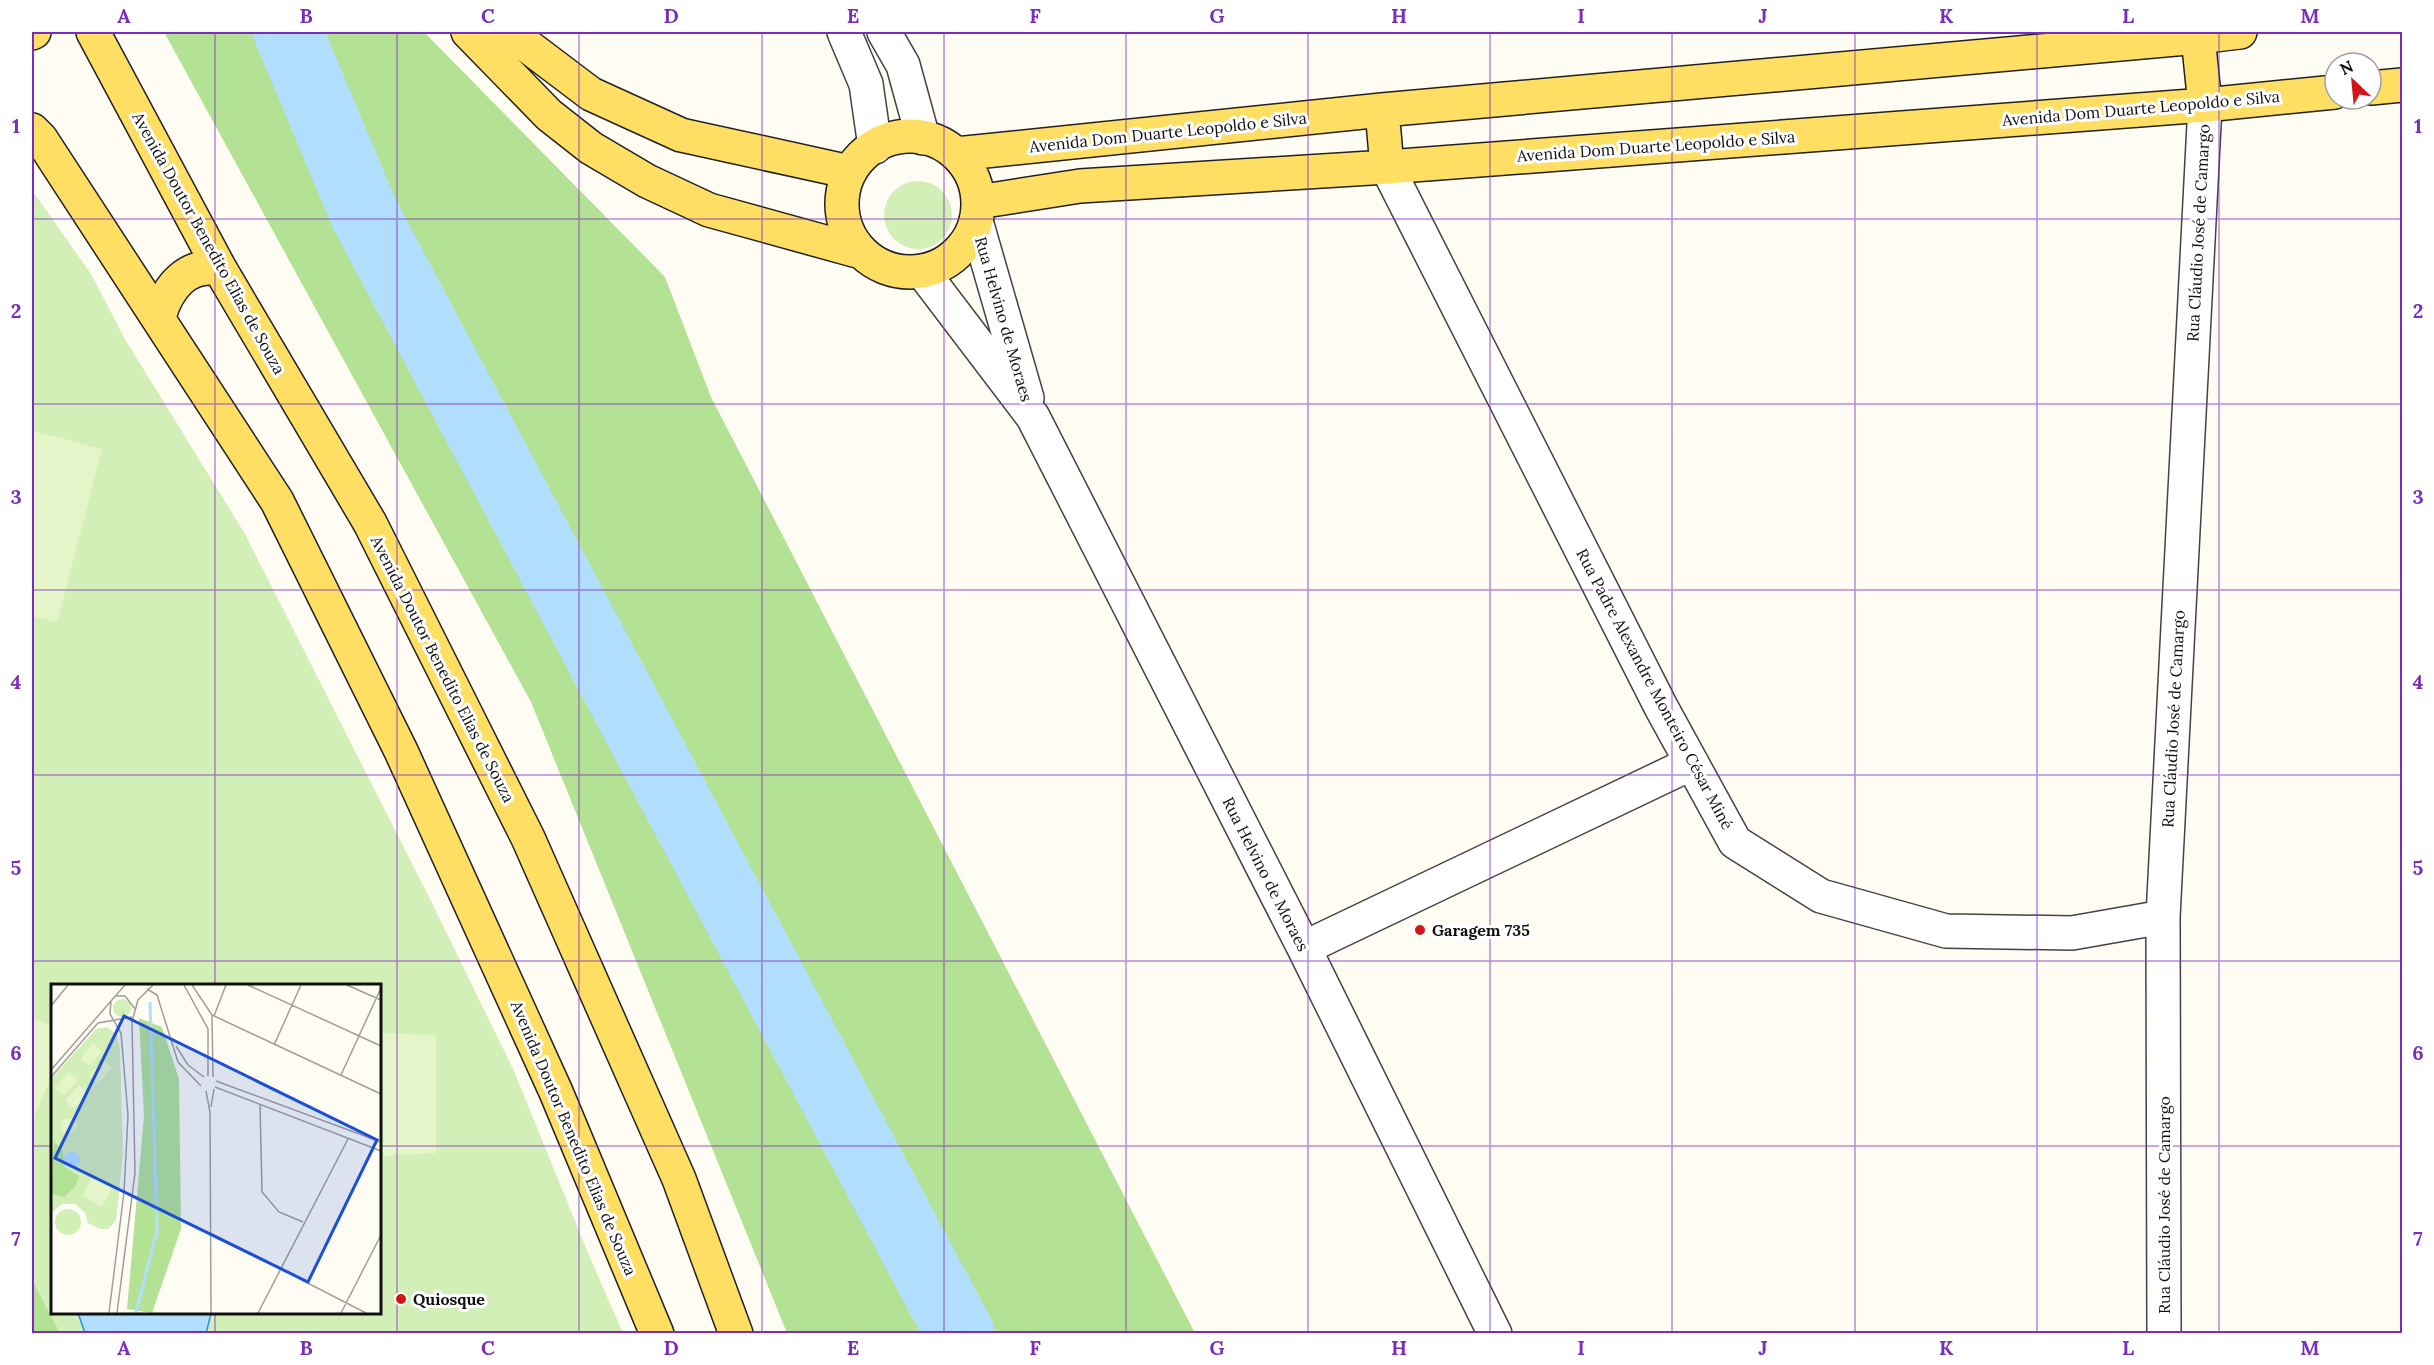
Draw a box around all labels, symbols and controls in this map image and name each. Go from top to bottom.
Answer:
text: A [117,3,131,28]
text: B [299,3,313,28]
text: C [481,3,495,28]
text: D [663,3,679,28]
text: E [847,3,859,28]
text: F [1029,3,1041,28]
text: G [1209,3,1225,28]
text: H [1391,3,1407,28]
text: I [1577,3,1585,28]
text: J [1758,3,1768,28]
text: K [1939,3,1954,28]
text: L [2122,3,2134,28]
text: M [2300,3,2320,28]
north arrow [2323,51,2383,111]
text: N [2336,56,2356,79]
street label: Avenida Dom Duarte Leopoldo e Silva [2000,86,2281,130]
street label: Avenida Dom Duarte Leopoldo e Silva [1027,107,1308,157]
street label: Avenida Doutor Benedito Elias de Souza [128,108,290,378]
text: 1 [12,113,20,138]
text: 1 [2414,113,2422,138]
street label: Rua Cláudio José de Camargo [2182,124,2214,342]
street label: Avenida Dom Duarte Leopoldo e Silva [1515,126,1796,166]
street label: Rua Helvino de Moraes [971,234,1037,404]
text: 2 [11,298,21,323]
text: 2 [2413,298,2423,323]
text: 3 [10,484,22,509]
text: 3 [2412,484,2424,509]
street label: Avenida Doutor Benedito Elias de Souza [366,531,519,806]
street label: Rua Padre Alexandre Monteiro César Miné [1572,545,1738,833]
street label: Rua Cláudio José de Camargo [2157,610,2189,828]
text: 4 [11,669,22,694]
text: 4 [2413,669,2424,694]
street label: Rua Helvino de Moraes [1218,793,1314,955]
text: 5 [11,855,22,880]
text: 5 [2413,855,2424,880]
place label: Garagem 735 [1432,920,1530,940]
marker: Garagem 735 [1413,923,1427,937]
inset map [51,984,381,1314]
street label: Avenida Doutor Benedito Elias de Souza [506,997,641,1278]
text: 6 [10,1040,22,1065]
text: 6 [2412,1040,2424,1065]
street label: Rua Cláudio José de Camargo [2154,1096,2174,1314]
text: 7 [11,1226,21,1251]
text: 7 [2413,1226,2423,1251]
place label: Quiosque [413,1289,485,1309]
marker: Quiosque [394,1292,408,1306]
text: A [117,1335,131,1360]
text: B [299,1335,313,1360]
text: C [481,1335,495,1360]
text: D [663,1335,679,1360]
text: E [847,1335,859,1360]
text: F [1029,1335,1041,1360]
text: G [1209,1335,1225,1360]
text: H [1391,1335,1407,1360]
text: I [1577,1335,1585,1360]
text: J [1758,1335,1768,1360]
text: K [1939,1335,1954,1360]
text: L [2122,1335,2134,1360]
text: M [2300,1335,2320,1360]

